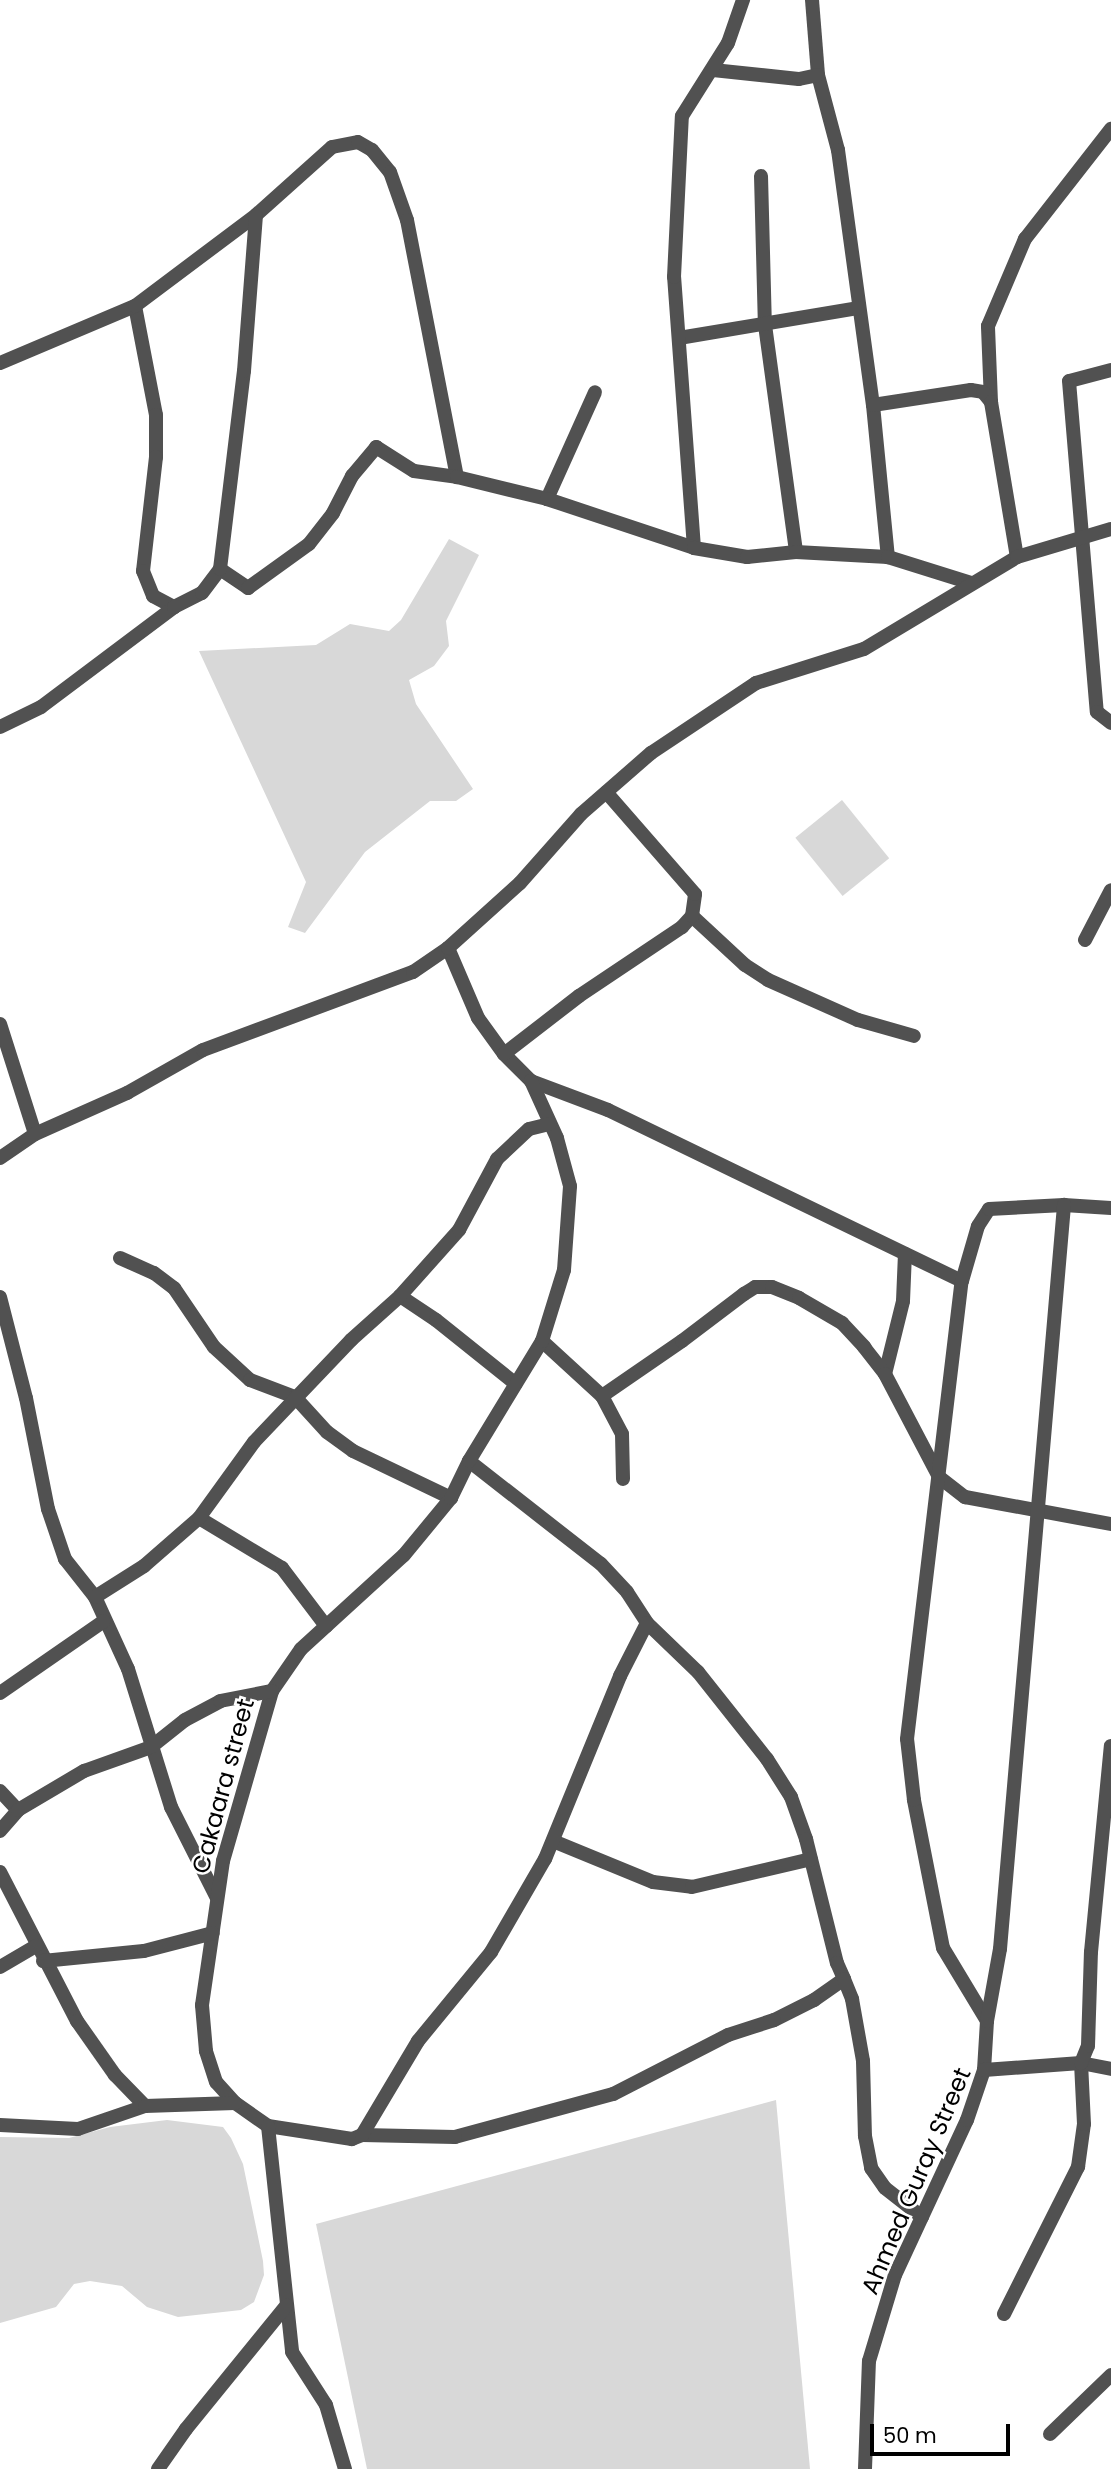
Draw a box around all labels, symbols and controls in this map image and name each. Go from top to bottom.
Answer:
street label: Cakaara street [186,1695,260,1877]
street label: Ahmed Guray Street [855,2063,977,2299]
scale bar [873,2410,1013,2454]
text: 50 m [883,2421,937,2450]

